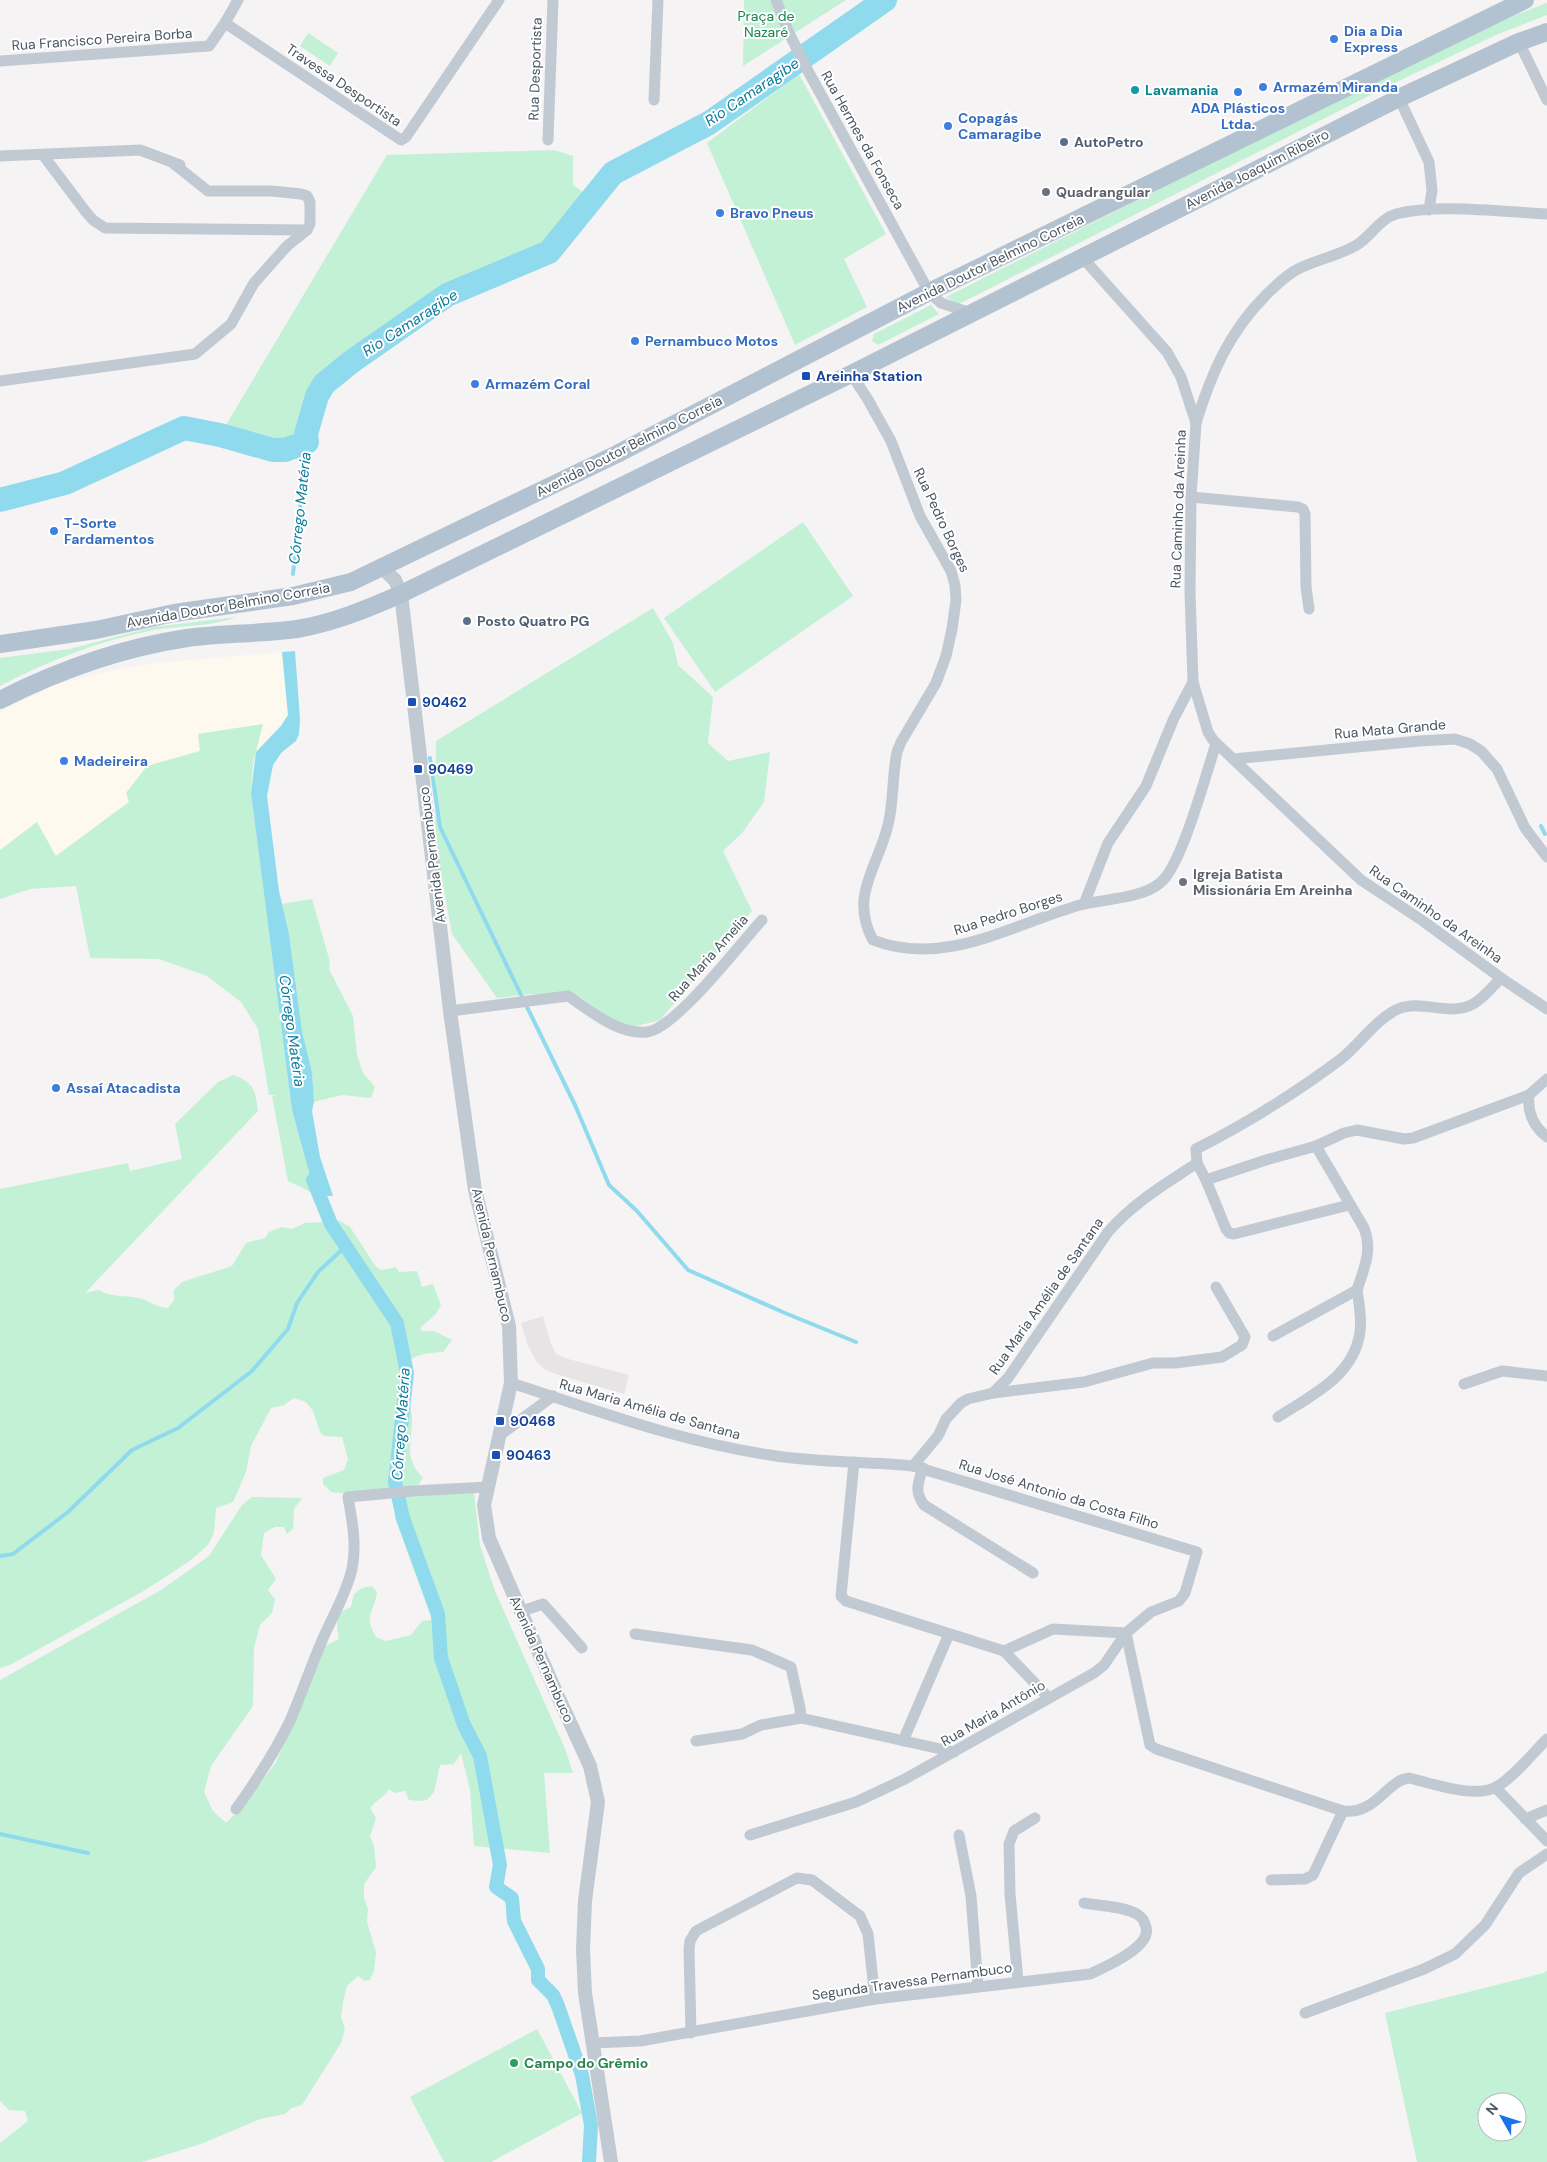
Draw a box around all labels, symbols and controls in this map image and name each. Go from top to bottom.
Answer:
park label: Praça de Nazaré [738,7,795,41]
street label: Rua Desportista [524,17,546,121]
place label: Dia a Dia Express [1344,22,1403,56]
street label: Rua Francisco Pereira Borba [11,24,193,54]
marker: Dia a Dia Express [1328,33,1340,45]
street label: Travessa Desportista [283,40,405,130]
water label: Rio Camaragibe [701,53,804,131]
street label: Rua Hermes da Fonseca [817,68,909,212]
place label: Armazém Miranda [1273,78,1398,96]
place label: Lavamania [1145,81,1219,99]
marker: Armazém Miranda [1257,81,1269,93]
marker: Lavamania [1129,84,1141,96]
marker: ADA Plásticos Ltda. [1232,86,1244,98]
place label: ADA Plásticos Ltda. [1191,99,1285,133]
place label: Copagás Camaragibe [958,109,1042,143]
marker: Copagás Camaragibe [942,120,954,132]
street label: Avenida Joaquim Ribeiro [1182,125,1332,213]
place label: AutoPetro [1074,133,1144,151]
marker: AutoPetro [1058,136,1070,148]
place label: Quadrangular [1056,183,1150,201]
marker: Quadrangular [1040,186,1052,198]
place label: Bravo Pneus [730,204,814,222]
marker: Bravo Pneus [714,207,726,219]
street label: Avenida Doutor Belmino Correia [893,210,1087,316]
water label: Rio Camaragibe [358,284,462,361]
place label: Pernambuco Motos [645,332,778,350]
marker: Pernambuco Motos [629,335,641,347]
place label: Areinha Station [816,367,922,385]
marker: Areinha Station [800,370,812,382]
place label: Armazém Coral [485,375,590,393]
marker: Armazém Coral [469,378,481,390]
street label: Avenida Doutor Belmino Correia [533,391,725,501]
street label: Rua Caminho da Areinha [1166,429,1190,589]
water label: Córrego Matéria [284,451,316,565]
street label: Rua Pedro Borges [910,465,974,575]
place label: T-Sorte Fardamentos [64,514,154,548]
marker: T-Sorte Fardamentos [48,525,60,537]
street label: Avenida Doutor Belmino Correia [125,578,331,632]
place label: Posto Quatro PG [477,612,590,630]
marker: Posto Quatro PG [461,615,473,627]
place label: 90462 [422,693,467,711]
marker: 90462 [406,696,418,708]
street label: Rua Mata Grande [1333,715,1447,743]
place label: Madeireira [74,752,148,770]
marker: Madeireira [58,755,70,767]
place label: 90469 [428,760,473,778]
marker: 90469 [412,763,424,775]
street label: Avenida Pernambuco [415,786,449,924]
street label: Rua Caminho da Areinha [1366,861,1506,967]
place label: Igreja Batista Missionária Em Areinha [1193,865,1352,899]
marker: Igreja Batista Missionária Em Areinha [1177,876,1189,888]
street label: Rua Pedro Borges [951,887,1065,939]
street label: Rua Maria Amelia [664,911,752,1005]
water label: Córrego Matéria [274,974,310,1088]
place label: Assaí Atacadista [66,1079,181,1097]
marker: Assaí Atacadista [50,1082,62,1094]
street label: Avenida Pernambuco [468,1186,516,1324]
street label: Rua Maria Amélia de Santana [985,1214,1107,1378]
water label: Córrego Matéria [387,1367,415,1481]
street label: Rua Maria Amélia de Santana [557,1375,743,1443]
place label: 90468 [510,1412,556,1430]
marker: 90468 [494,1415,506,1427]
place label: 90463 [506,1446,551,1464]
marker: 90463 [490,1449,502,1461]
street label: Rua José Antonio da Costa Filho [957,1455,1161,1533]
street label: Avenida Pernambuco [506,1593,578,1725]
street label: Rua Maria Antônio [938,1676,1048,1750]
street label: Segunda Travessa Pernambuco [811,1958,1013,2004]
place label: Campo do Grêmio [524,2054,648,2072]
marker: Campo do Grêmio [508,2057,520,2069]
north arrow [1477,2092,1527,2142]
text: N [1482,2099,1502,2118]

